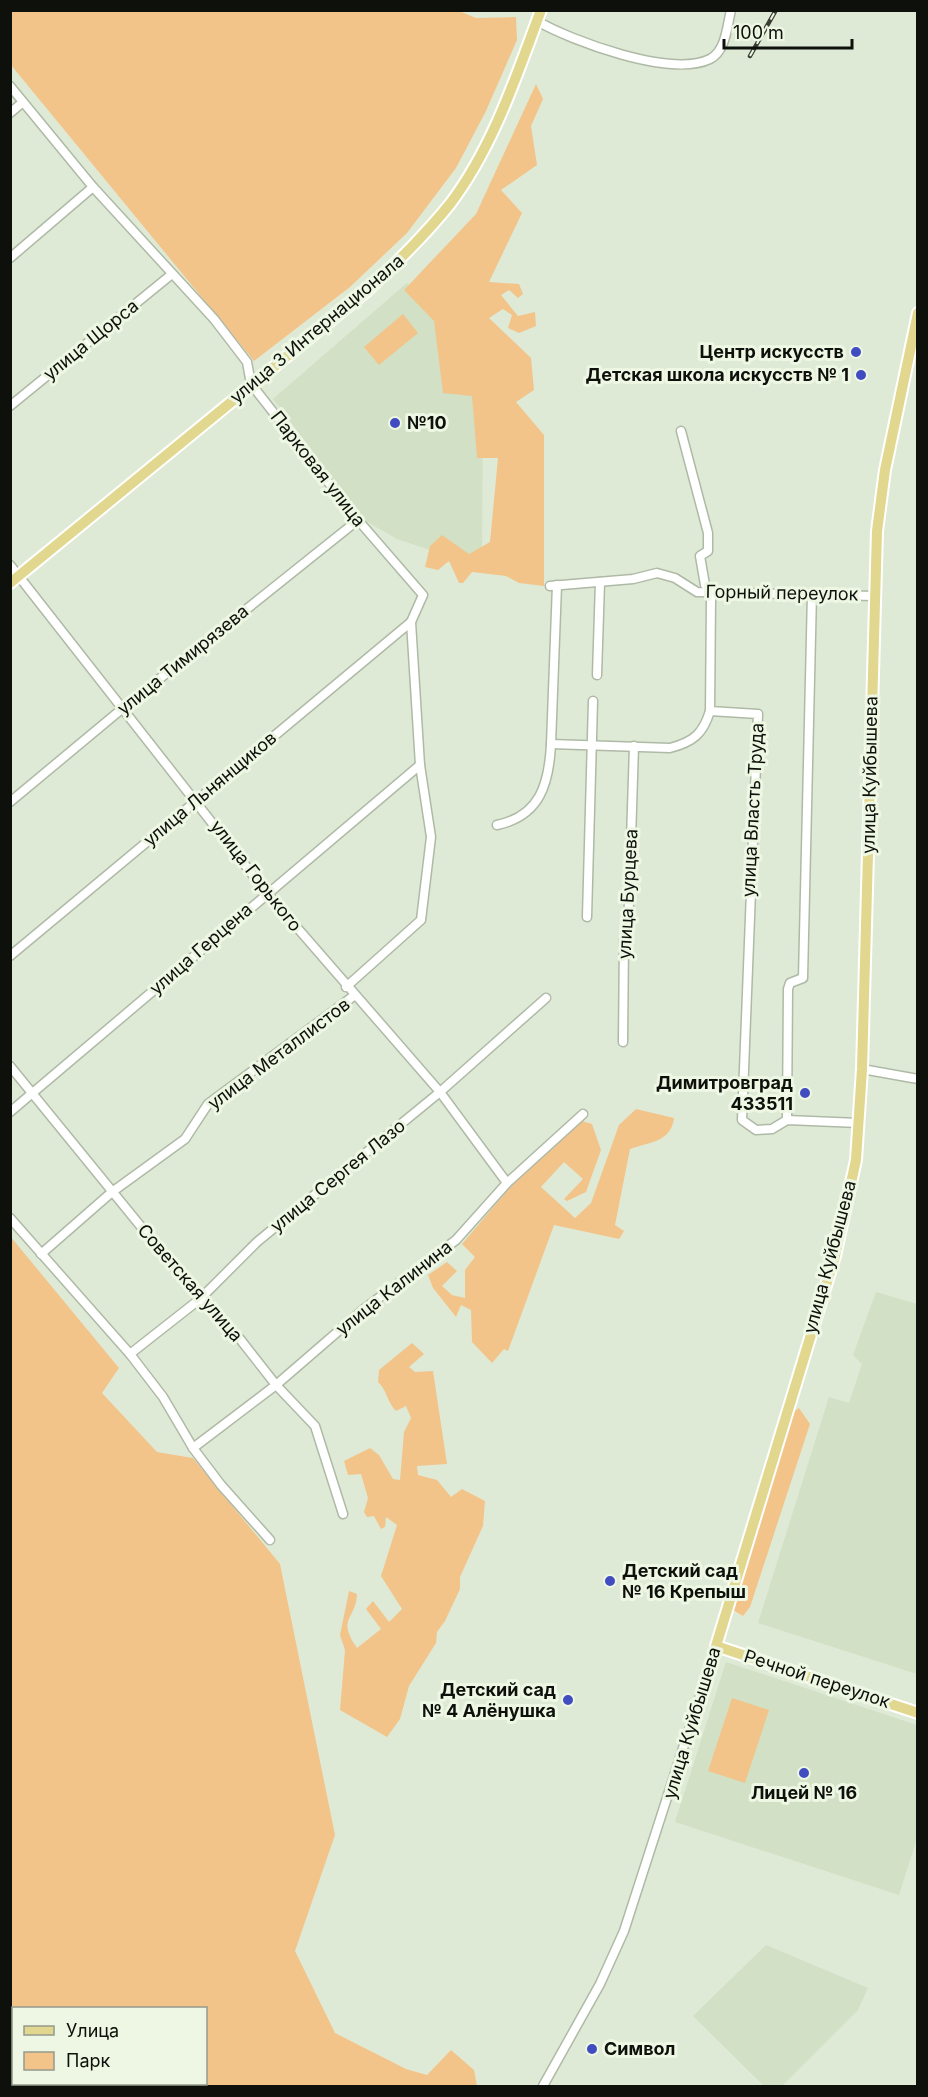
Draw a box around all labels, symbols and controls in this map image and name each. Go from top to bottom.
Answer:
scale bar [724,12,852,50]
text: 100 m [733,22,784,43]
street label: улица 3 Интернационала [226,250,408,407]
street label: улица Щорса [39,295,142,384]
place label: Центр искусств [700,341,844,362]
marker: Центр искусств [849,345,863,359]
place label: Детская школа искусств № 1 [586,364,849,385]
marker: Детская школа искусств № 1 [854,368,868,382]
street label: Парковая улица [267,407,370,531]
place label: №10 [407,412,447,433]
marker: №10 [388,416,402,430]
street label: Горный переулок [705,581,859,604]
street label: улица Тимирязева [113,600,252,719]
street label: улица Куйбышева [858,696,881,854]
street label: улица Власть Труда [737,722,768,898]
street label: улица Льнянщиков [139,727,280,850]
street label: улица Горького [206,816,306,936]
street label: улица Бурцева [614,828,641,960]
street label: улица Герцена [145,898,256,999]
street label: улица Металлистов [204,993,354,1114]
place label: Димитровград 433511 [656,1072,793,1114]
marker: Димитровград 433511 [798,1086,812,1100]
street label: улица Сергея Лазо [266,1115,409,1236]
street label: улица Куйбышева [799,1178,860,1336]
street label: Советская улица [134,1220,247,1346]
street label: улица Калинина [331,1236,456,1339]
place label: Детский сад № 16 Крепыш [622,1560,746,1602]
marker: Детский сад № 16 Крепыш [603,1574,617,1588]
street label: улица Куйбышева [658,1644,725,1801]
street label: Речной переулок [742,1645,893,1712]
place label: Детский сад № 4 Алёнушка [422,1679,556,1721]
marker: Детский сад № 4 Алёнушка [561,1693,575,1707]
marker: Лицей № 16 [797,1766,811,1780]
place label: Лицей № 16 [751,1782,857,1803]
legend [12,2007,207,2085]
text: Улица [66,2020,119,2041]
place label: Символ [604,2038,675,2059]
marker: Символ [585,2042,599,2056]
text: Парк [66,2050,111,2071]

